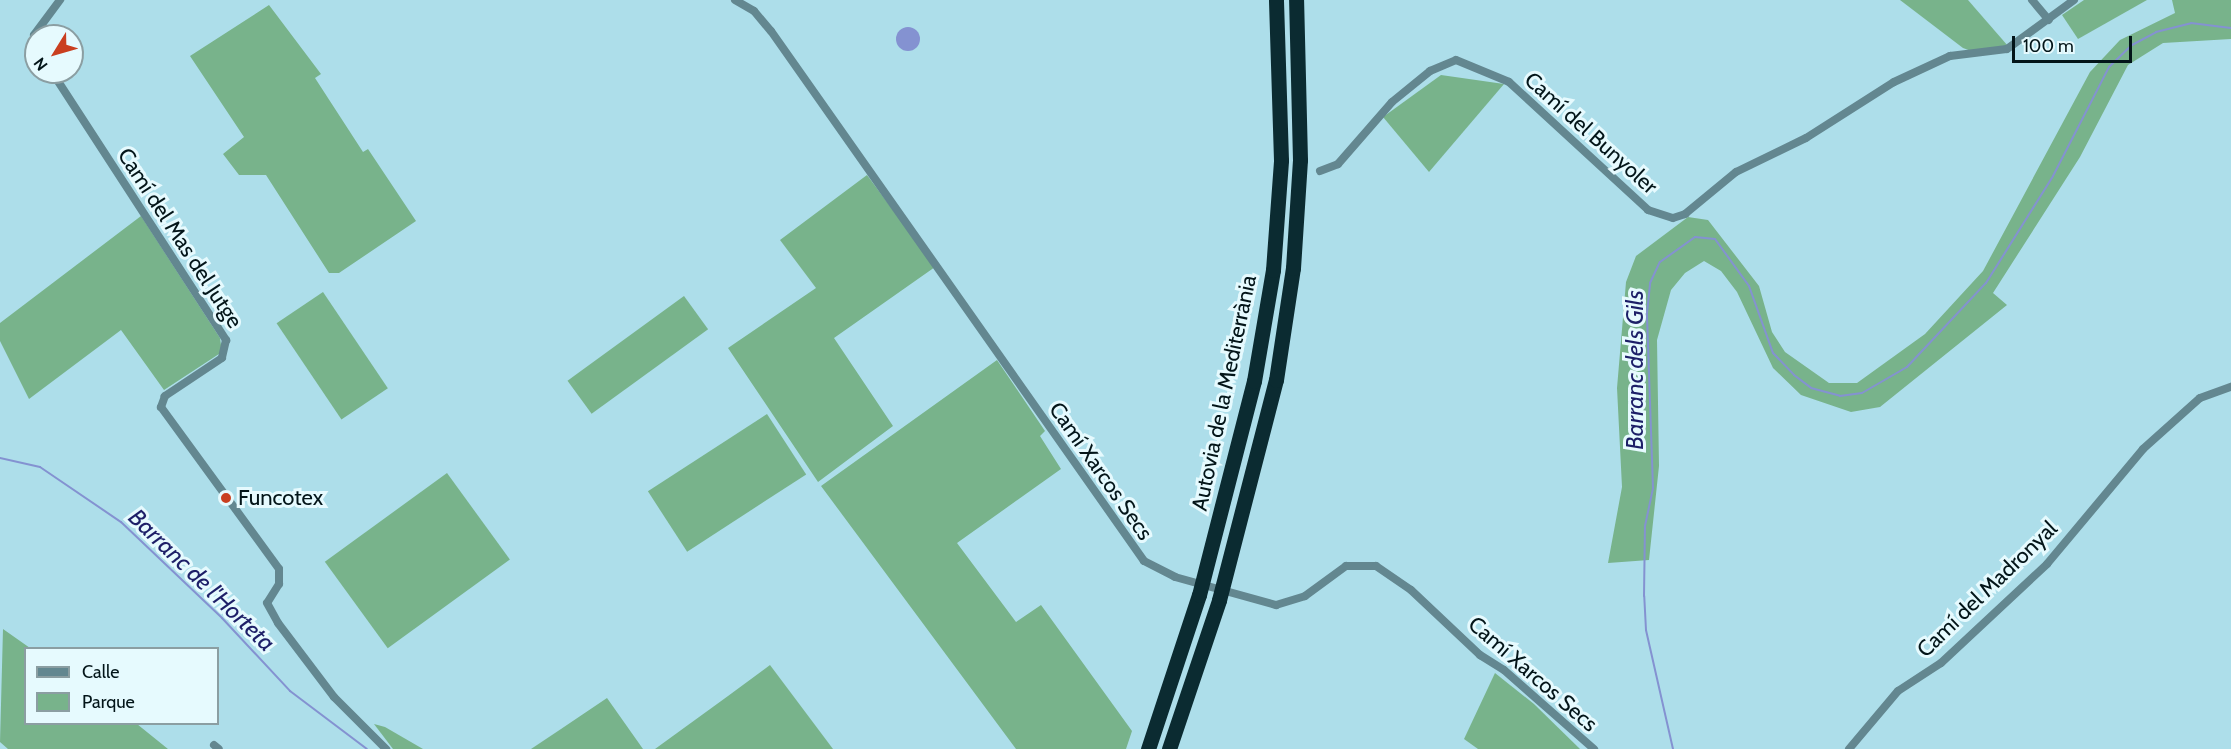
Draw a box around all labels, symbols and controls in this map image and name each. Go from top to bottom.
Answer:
north arrow [24,24,84,84]
scale bar [2015,24,2135,62]
text: 100 m [2023,35,2074,57]
text: N [30,54,52,74]
street label: Camí del Bunyoler [1519,66,1663,200]
street label: Camí del Mas del Jutge [112,143,248,333]
street label: Autovia de la Mediterrània [1186,273,1262,513]
water label: Barranc dels Gils [1621,290,1649,450]
street label: Camí Xarcos Secs [1044,397,1158,545]
place label: Funcotex [238,485,323,511]
marker: Funcotex [219,491,233,505]
water label: Barranc de l'Horteta [123,503,281,657]
street label: Camí del Madronyal [1911,515,2063,663]
street label: Camí Xarcos Secs [1463,611,1603,737]
legend [24,647,219,725]
text: Calle [82,661,119,683]
text: Parque [82,691,135,713]

